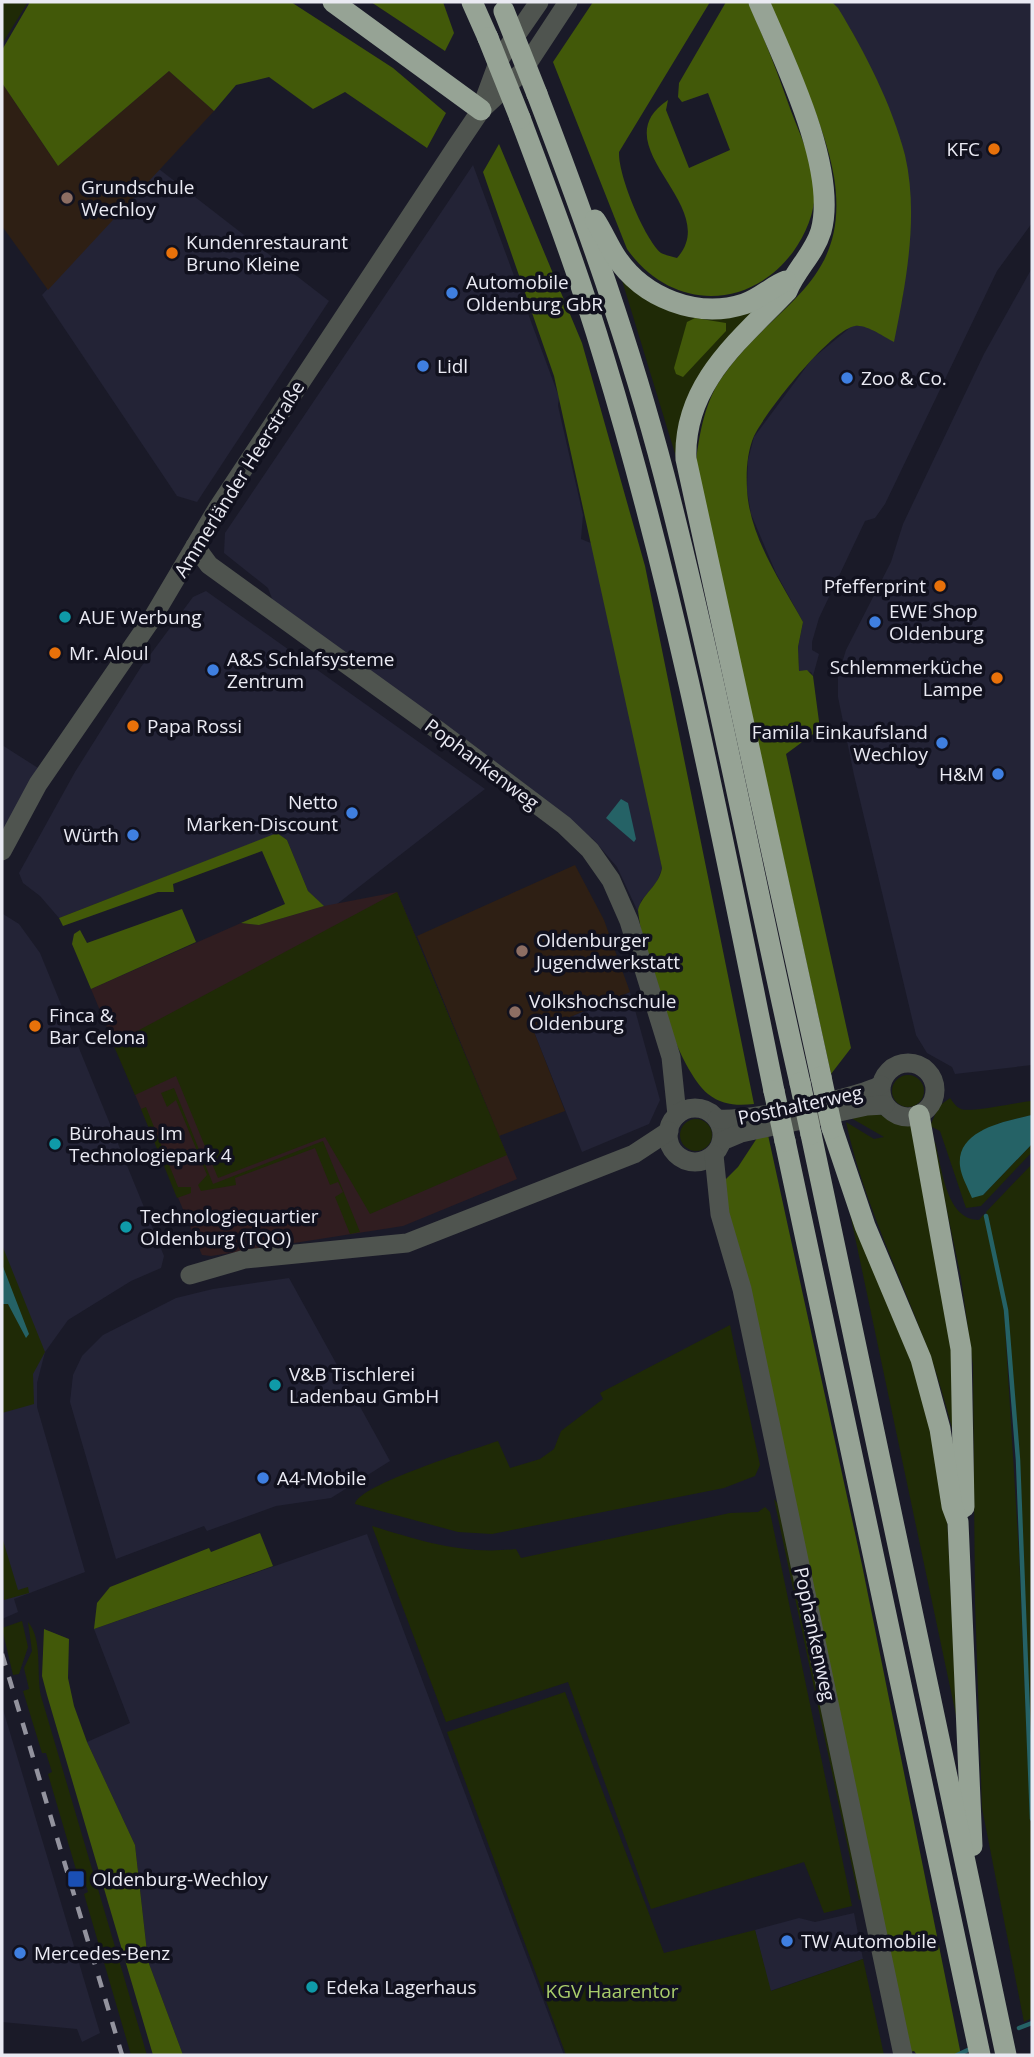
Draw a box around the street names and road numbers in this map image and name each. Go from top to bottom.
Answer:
street label: Ammerländer Heerstraße [168,376,310,582]
street label: Pophankenweg [420,713,544,815]
street label: Posthalterweg [735,1079,865,1131]
street label: Pophankenweg [788,1565,842,1703]

